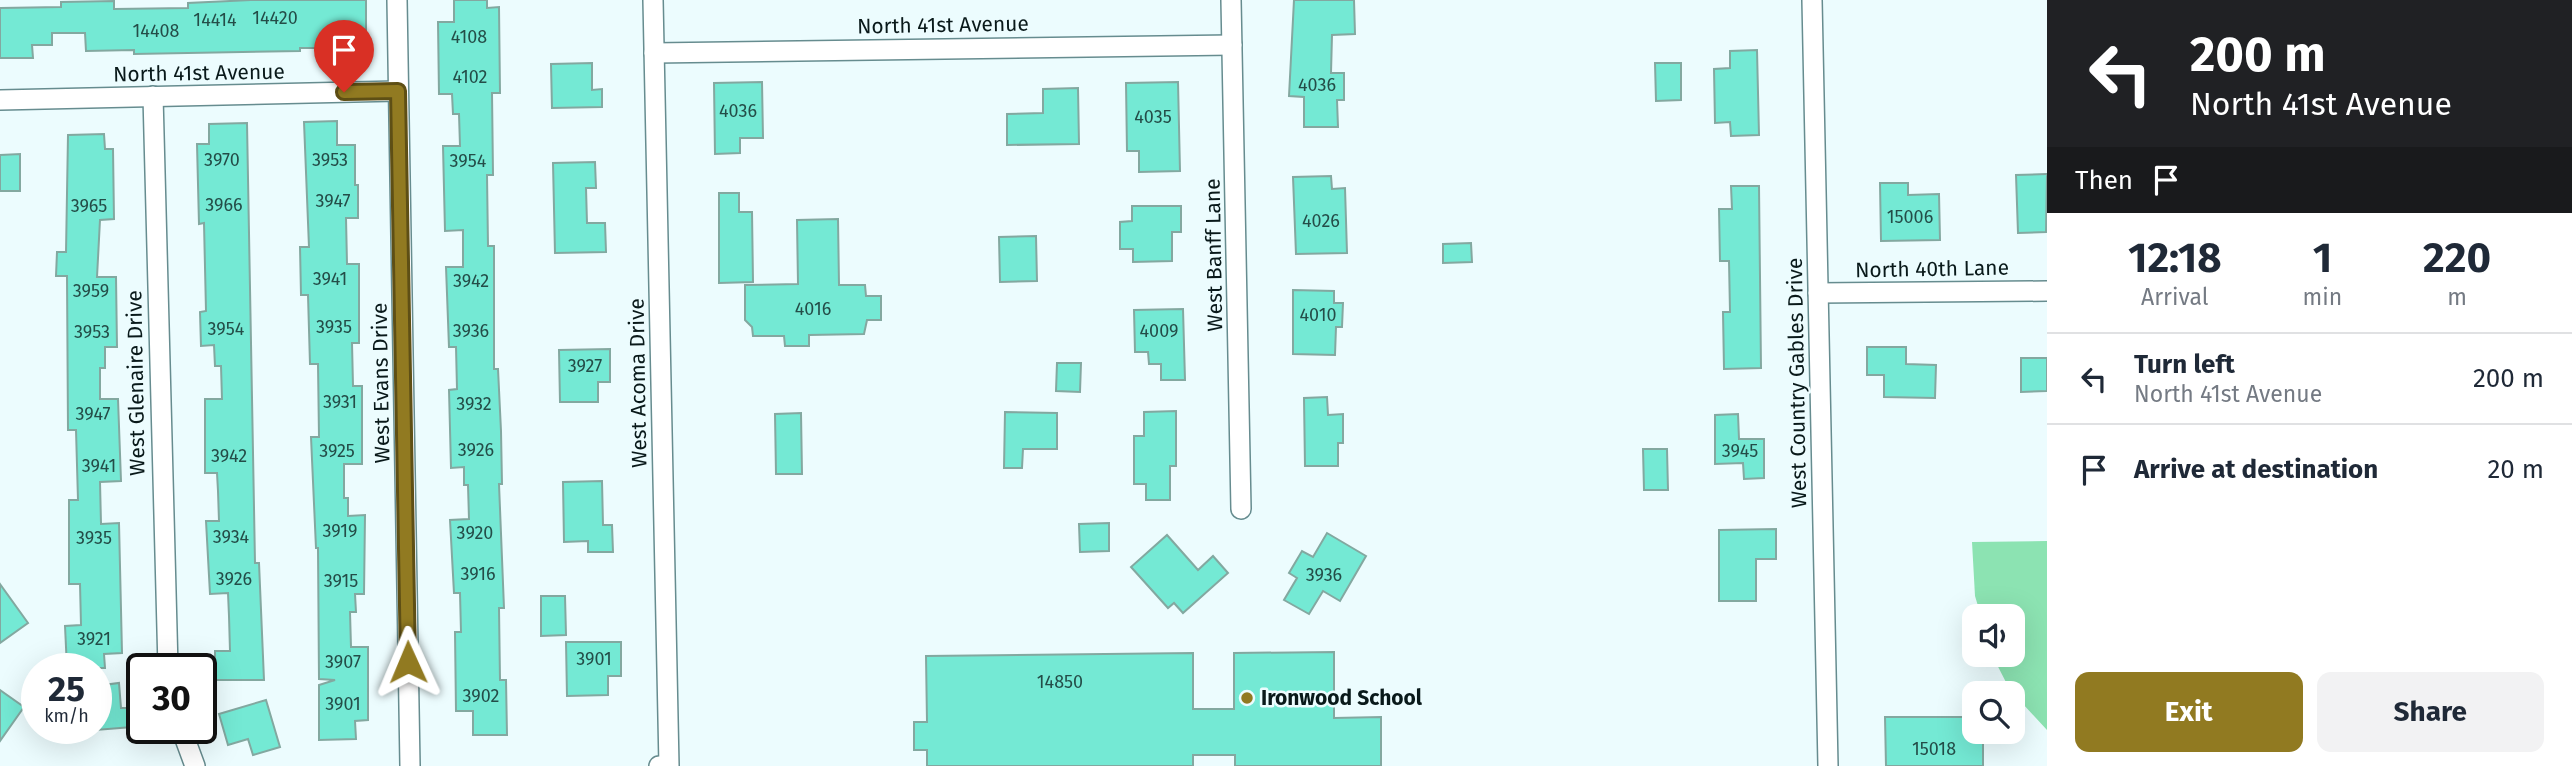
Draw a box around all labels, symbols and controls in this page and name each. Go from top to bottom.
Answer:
house number: 14420 [252,7,298,29]
house number: 14414 [193,9,237,31]
street label: North 41st Avenue [857,11,1029,39]
house number: 14408 [133,20,180,42]
pin [314,20,374,92]
text: 200 m [2190,25,2326,84]
house number: 4108 [451,26,487,48]
icon: left [2075,28,2166,119]
icon: arrive [325,31,363,69]
street label: North 41st Avenue [113,59,285,87]
house number: 4102 [452,66,488,88]
house number: 4036 [1298,74,1336,96]
text: North 41st Avenue [2190,85,2452,123]
house number: 4036 [719,100,757,122]
house number: 4035 [1134,106,1172,128]
house number: 3970 [204,149,240,171]
house number: 3953 [312,149,348,171]
house number: 3954 [450,150,487,172]
icon: arrive [2147,161,2185,199]
text: Then [2075,165,2133,196]
street label: West Banff Lane [1200,178,1228,332]
house number: 3947 [315,190,351,212]
house number: 3966 [205,194,243,216]
house number: 3965 [71,195,107,217]
house number: 15006 [1887,206,1933,228]
house number: 4026 [1302,210,1340,232]
text: 12:18 [2128,233,2222,283]
text: 1 [2313,233,2332,283]
text: 220 [2423,233,2491,283]
street label: North 40th Lane [1855,255,2009,283]
street label: West Country Gables Drive [1782,258,1812,508]
house number: 3941 [313,268,347,290]
house number: 3942 [453,270,489,292]
house number: 3959 [73,280,109,302]
text: Arrival [2141,283,2208,311]
text: min [2303,283,2342,311]
text: m [2447,283,2467,311]
street label: West Glenaire Drive [121,290,151,476]
street label: West Acoma Drive [624,298,652,468]
house number: 4016 [795,298,831,320]
street label: West Evans Drive [367,302,395,464]
house number: 4010 [1299,304,1337,326]
house number: 3935 [316,316,352,338]
house number: 3954 [208,318,245,340]
house number: 3936 [453,320,489,342]
house number: 4009 [1140,320,1178,342]
house number: 3953 [74,321,110,343]
text: Turn left [2134,349,2235,380]
house number: 3927 [568,355,602,377]
icon: left [2075,360,2113,398]
text: 200 m [2473,363,2544,394]
text: North 41st Avenue [2134,380,2322,408]
house number: 3931 [323,391,357,413]
house number: 3932 [456,393,492,415]
house number: 3947 [75,403,111,425]
house number: 3926 [458,439,494,461]
house number: 3925 [319,440,355,462]
house number: 3945 [1722,440,1758,462]
house number: 3942 [211,445,247,467]
icon: arrive [2075,451,2113,489]
text: Arrive at destination [2134,454,2378,485]
text: 20 m [2487,454,2544,485]
house number: 3941 [82,455,116,477]
house number: 3919 [322,520,358,542]
house number: 3920 [457,522,493,544]
house number: 3934 [213,526,250,548]
house number: 3935 [76,527,112,549]
house number: 3916 [460,563,496,585]
house number: 3936 [1306,564,1342,586]
house number: 3926 [216,568,252,590]
house number: 3915 [324,570,358,592]
map controls [1962,604,2025,744]
button: sound [1962,604,2025,667]
position arrow [371,625,445,699]
house number: 3921 [77,628,111,650]
house number: 3901 [576,648,612,670]
house number: 3907 [325,651,361,673]
speed limit sign: 30 [126,653,217,744]
text: 25 [48,668,85,710]
house number: 14850 [1037,671,1083,693]
button: Exit [2075,672,2303,752]
button: Share [2317,672,2544,752]
button: search [1962,681,2025,744]
house number: 3902 [463,685,500,707]
place label: Ironwood School [1261,685,1423,711]
marker: Ironwood School [1239,690,1255,706]
house number: 3901 [325,693,361,715]
text: km/h [44,705,89,727]
house number: 15018 [1912,738,1956,760]

